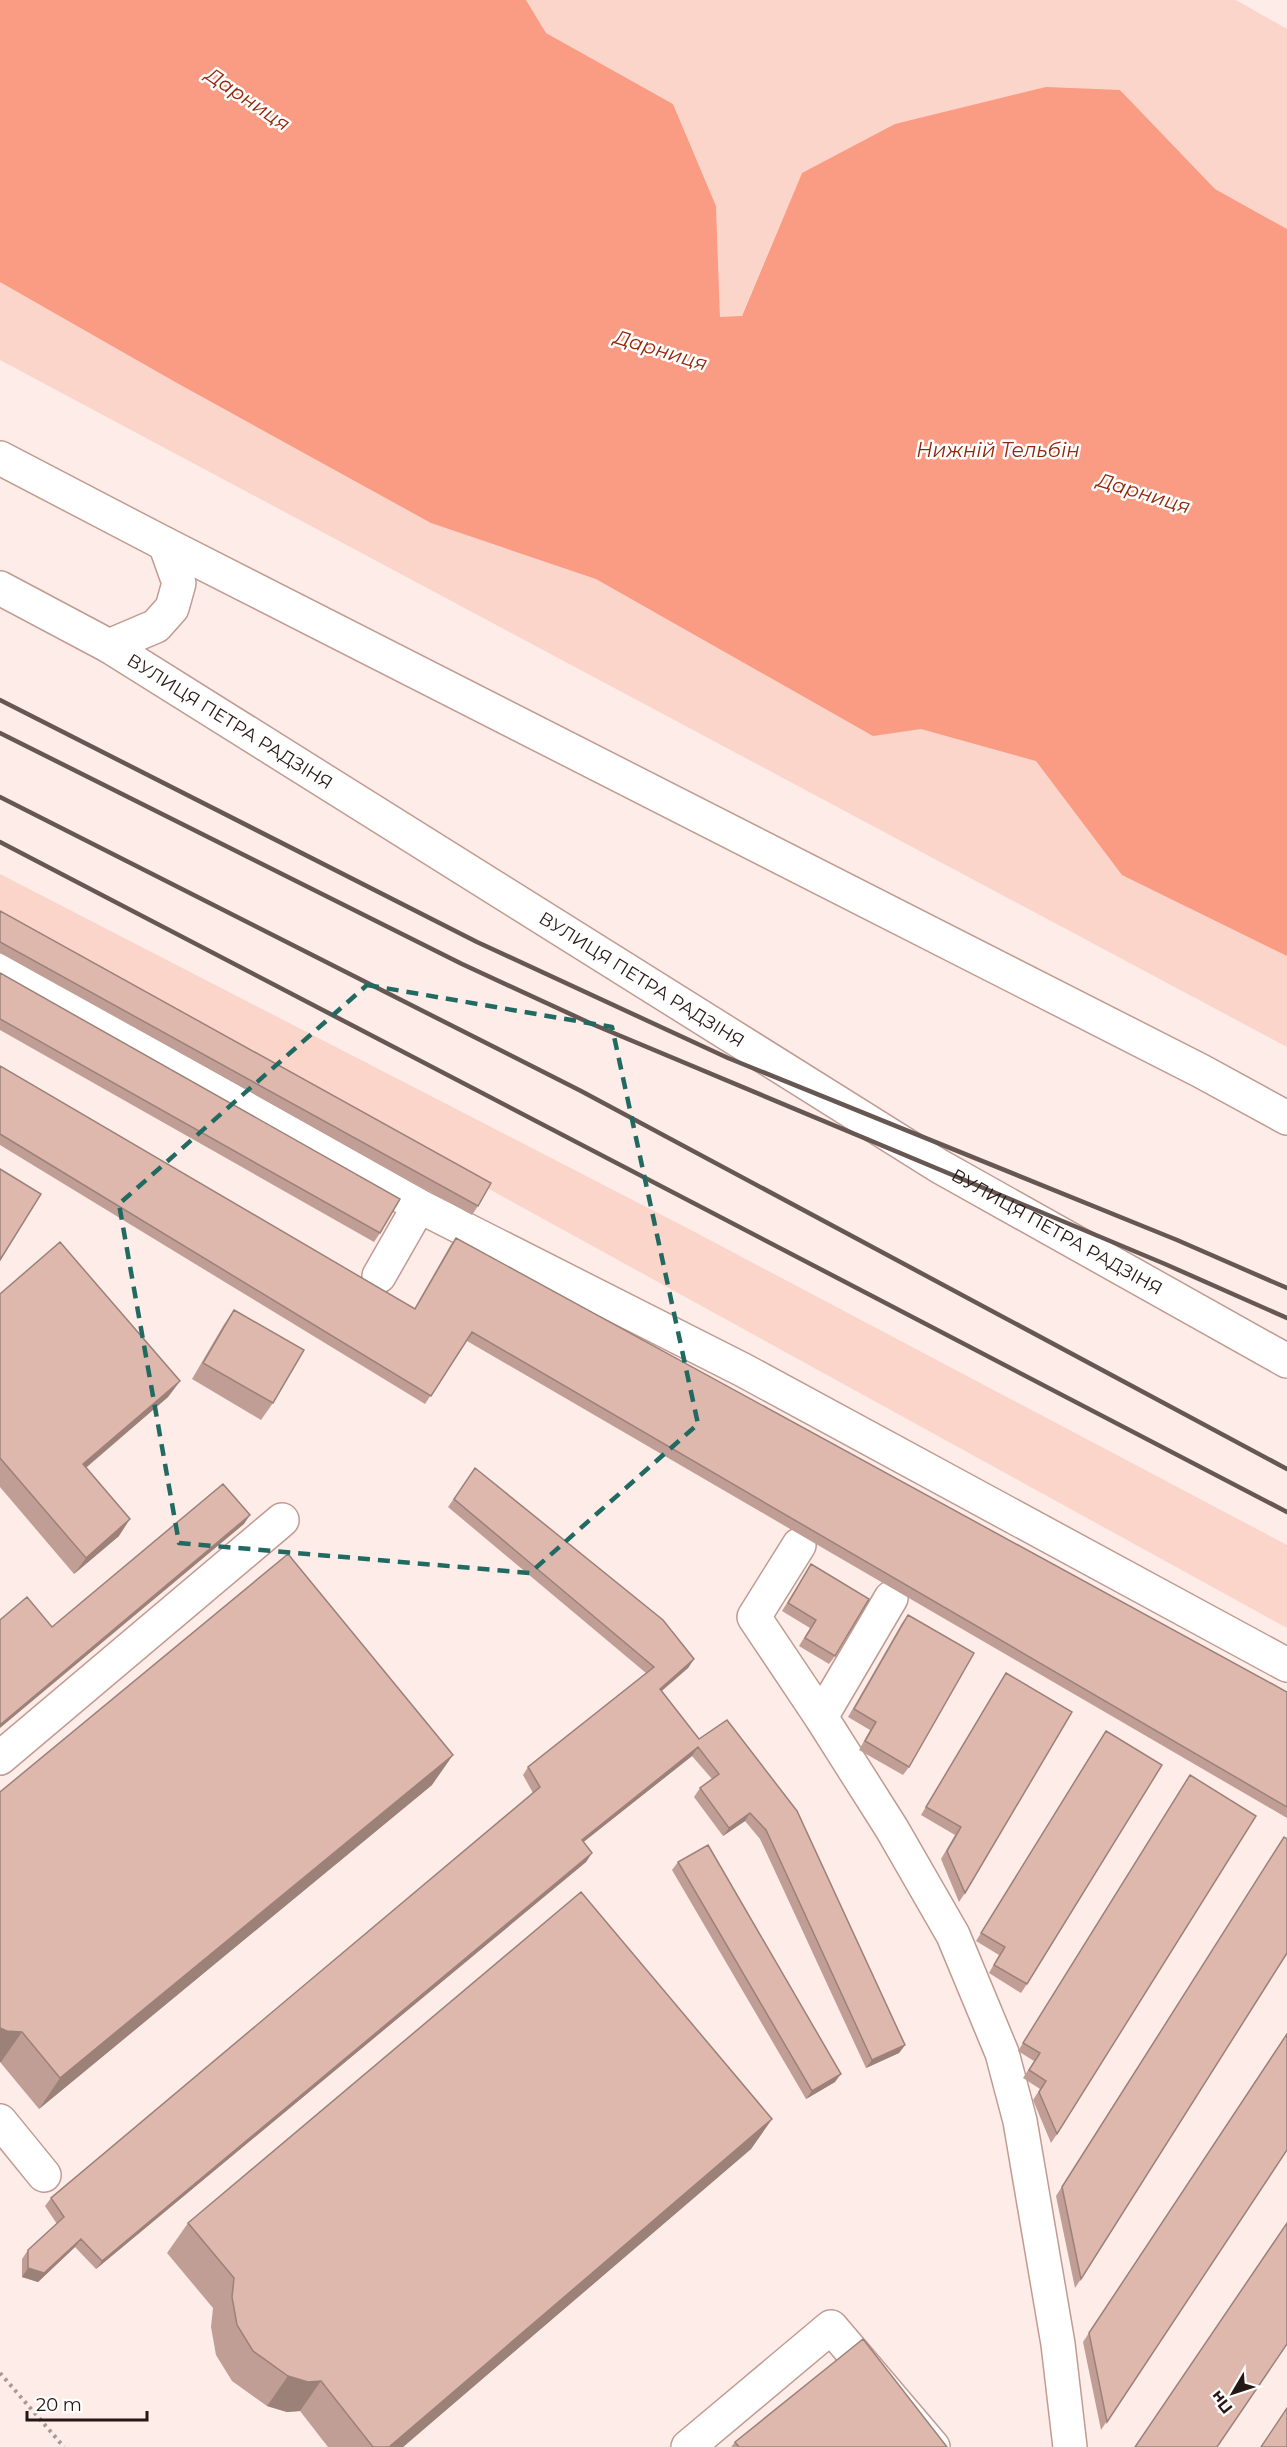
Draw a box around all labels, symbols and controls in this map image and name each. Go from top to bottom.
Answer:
water label: Дарниця [200,61,295,136]
water label: Дарниця [610,324,711,376]
water label: Нижній Тельбін [916,438,1080,462]
water label: Дарниця [1093,467,1194,519]
street label: ВУЛИЦЯ ПЕТРА РАДЗІНЯ [123,649,337,794]
street label: ВУЛИЦЯ ПЕТРА РАДЗІНЯ [535,907,748,1052]
street label: ВУЛИЦЯ ПЕТРА РАДЗІНЯ [948,1164,1166,1300]
north arrow [1203,2363,1263,2423]
scale bar [27,2384,147,2422]
text: Пн [1207,2387,1237,2417]
text: 20 m [36,2394,82,2416]

